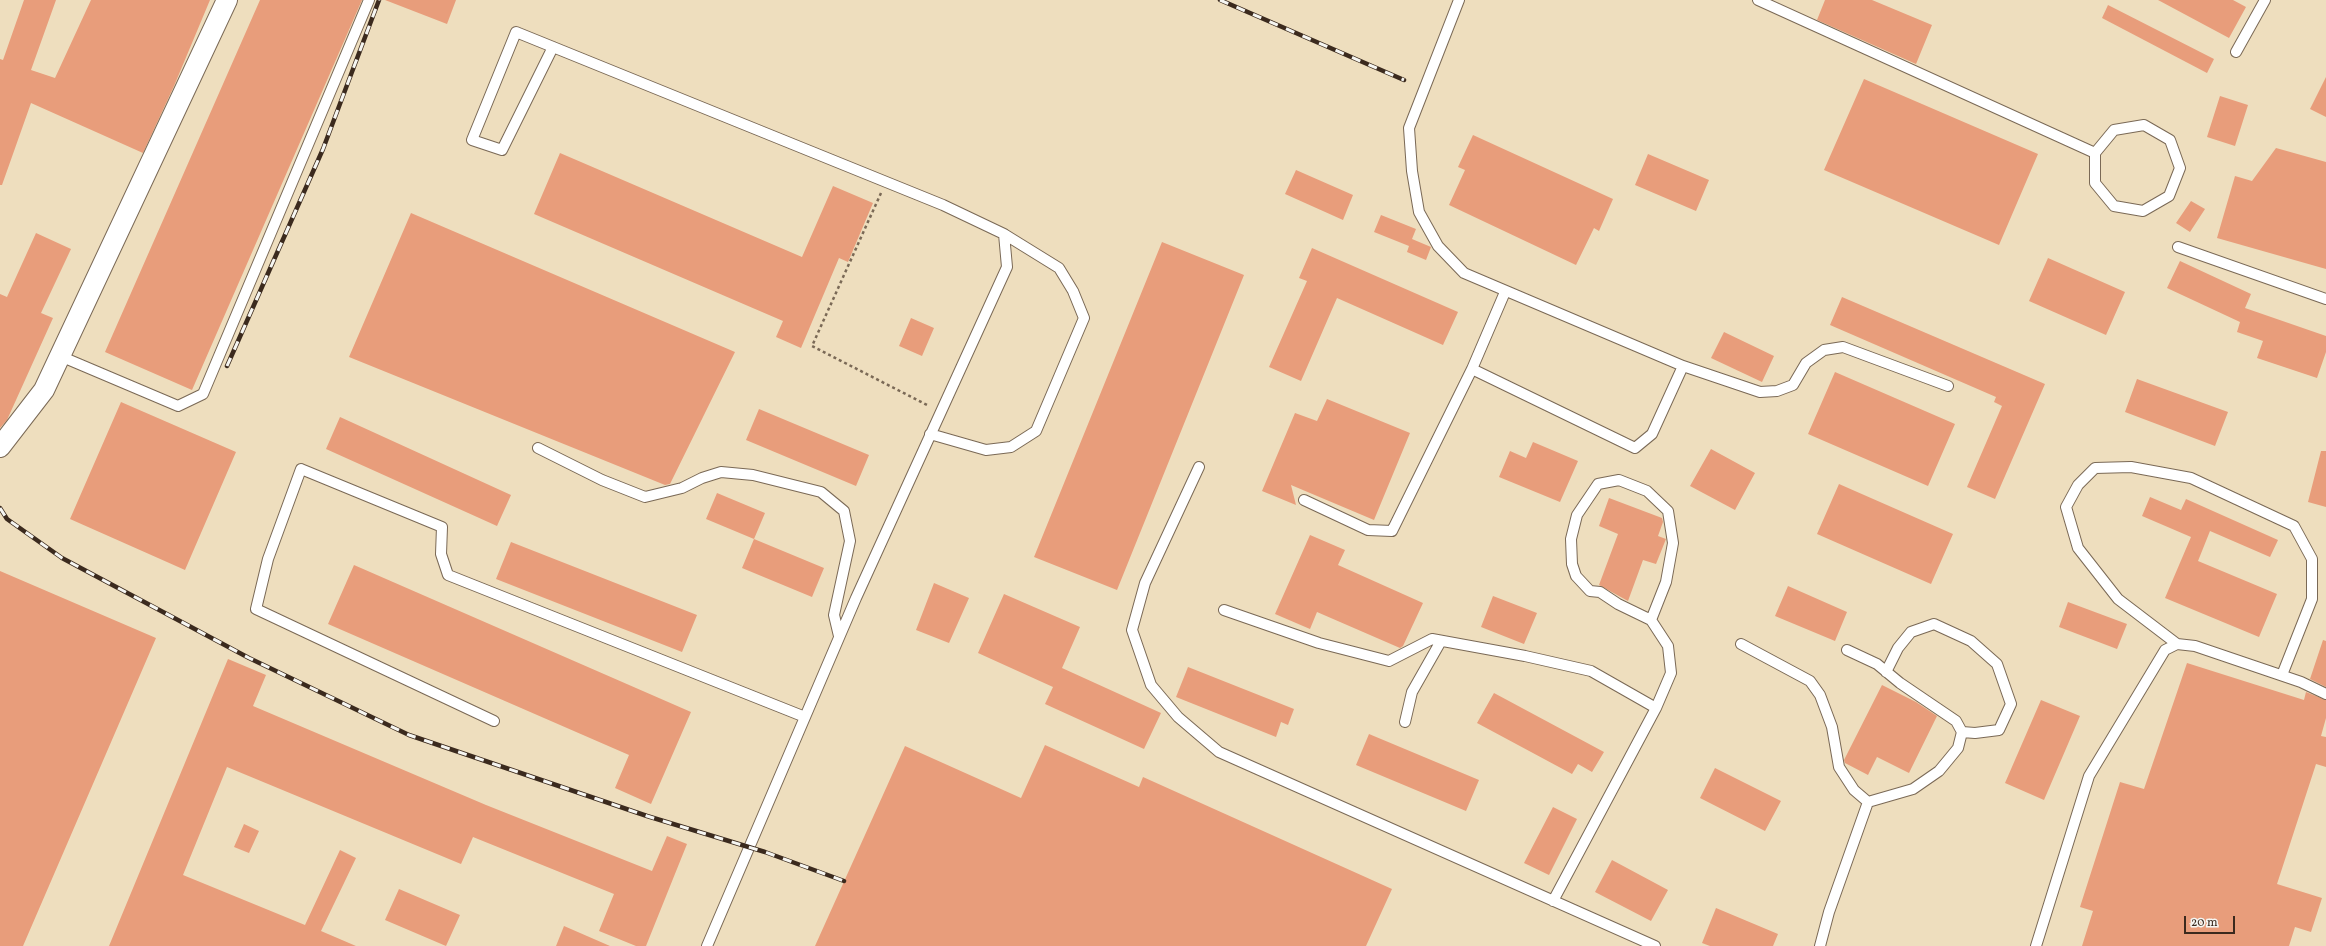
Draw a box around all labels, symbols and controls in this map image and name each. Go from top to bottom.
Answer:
scale bar [2186,908,2237,934]
text: 20 m [2191,915,2218,931]

